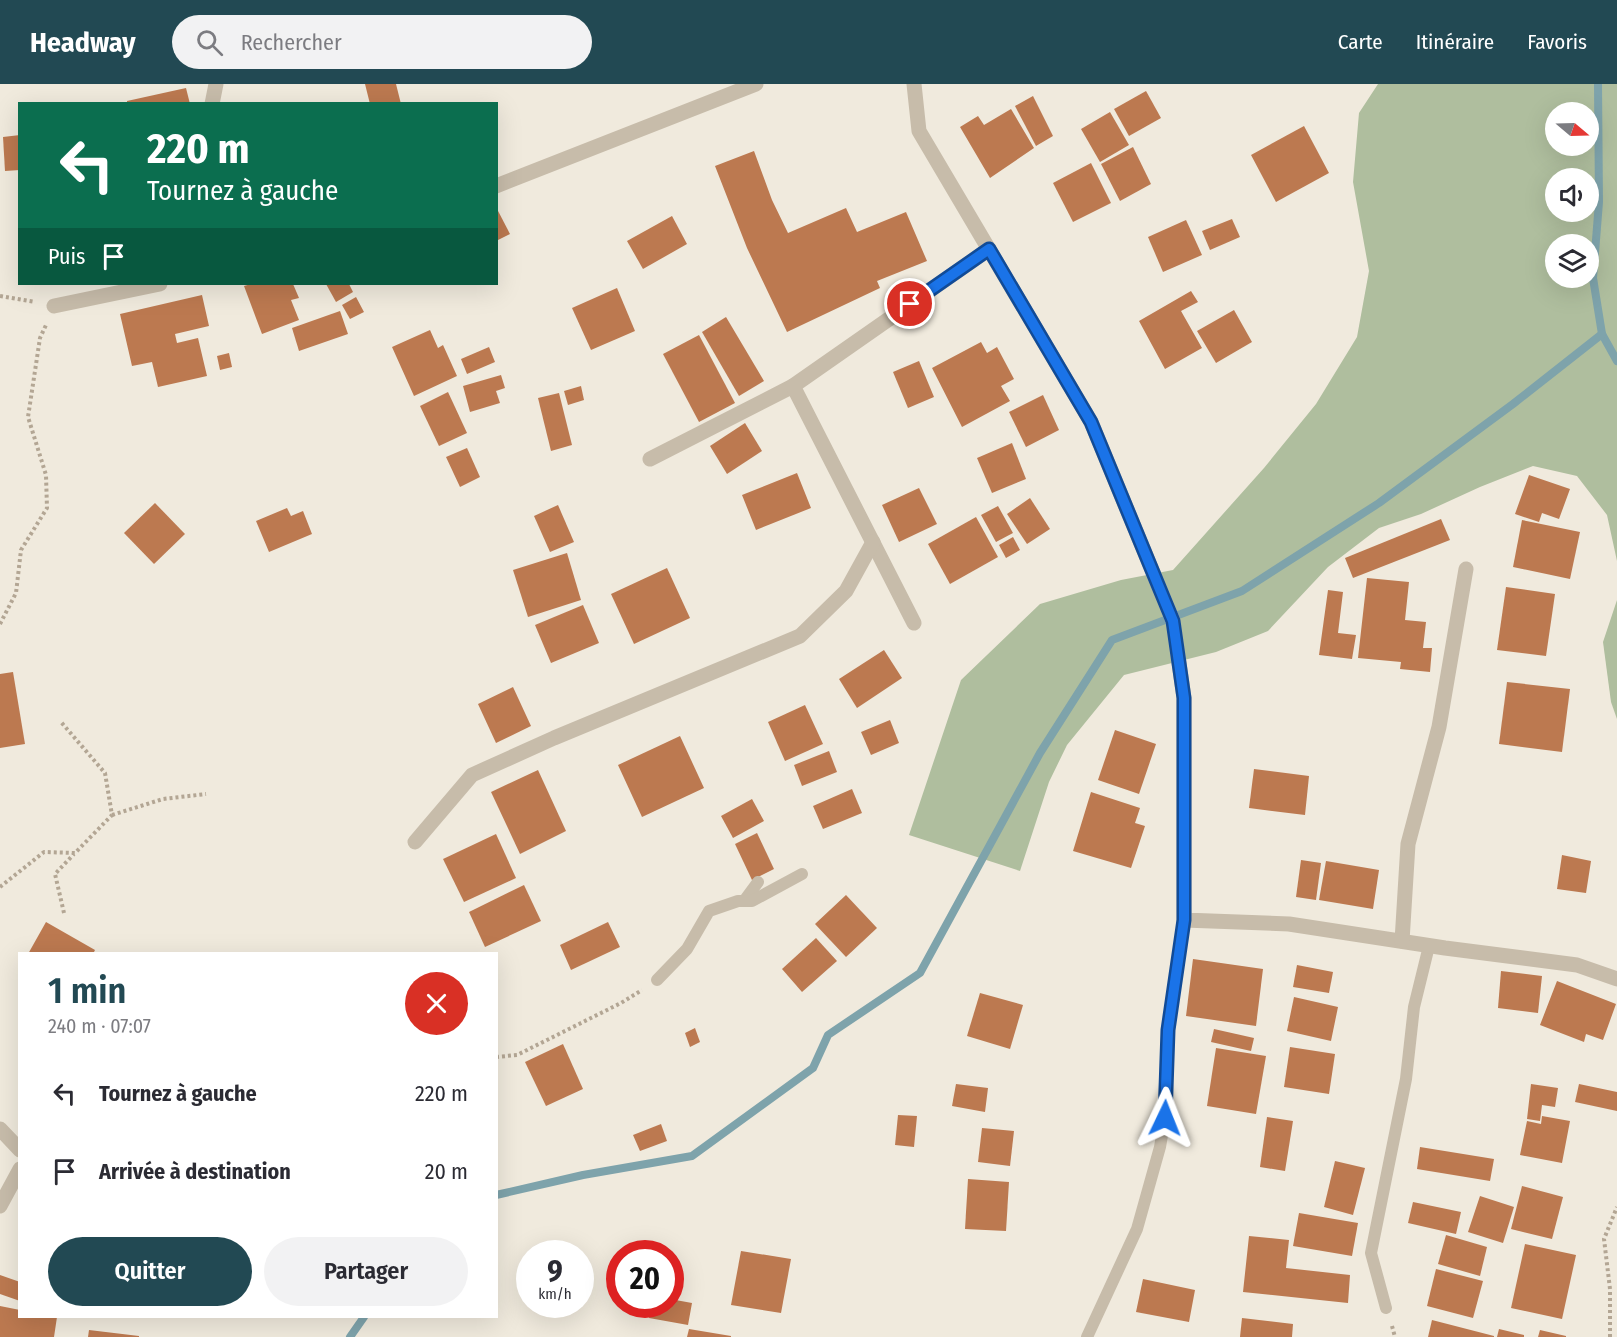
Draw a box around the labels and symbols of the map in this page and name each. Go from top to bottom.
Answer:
north arrow [1545,102,1599,156]
pin [884,278,935,329]
position arrow [1133,1086,1197,1150]
speed limit sign: 20 [606,1240,684,1318]

